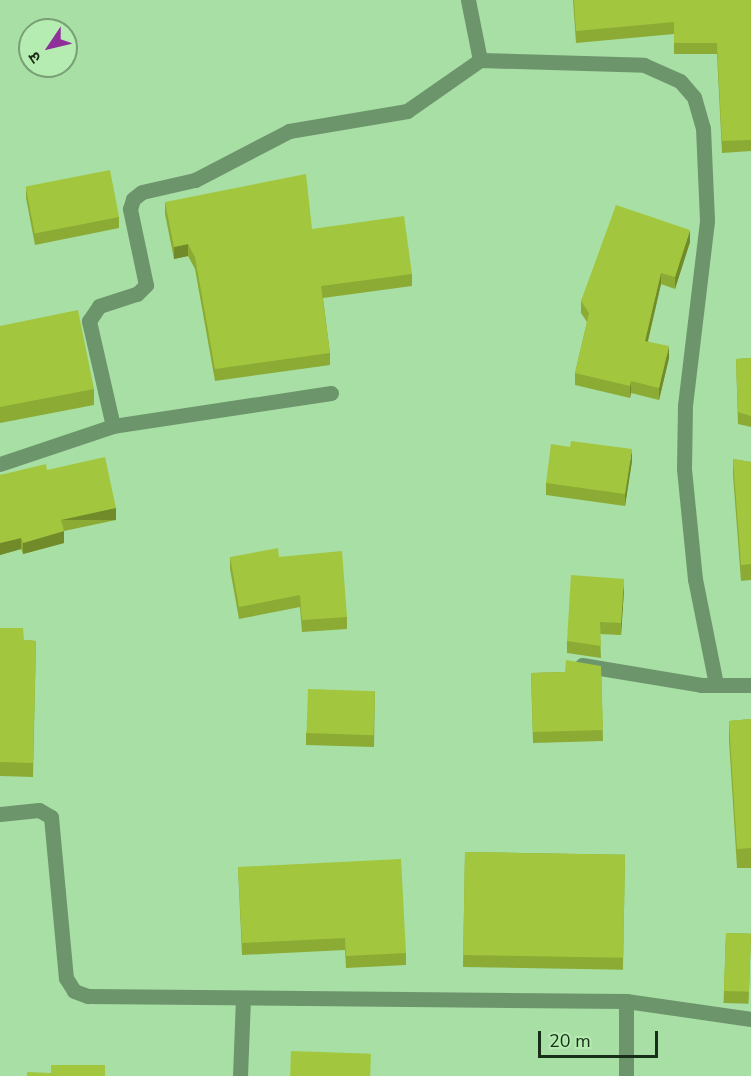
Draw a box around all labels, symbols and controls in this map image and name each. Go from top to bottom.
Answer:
north arrow [18,18,78,78]
text: उ [23,47,47,67]
scale bar [541,1019,661,1057]
text: 20 m [549,1029,591,1053]

